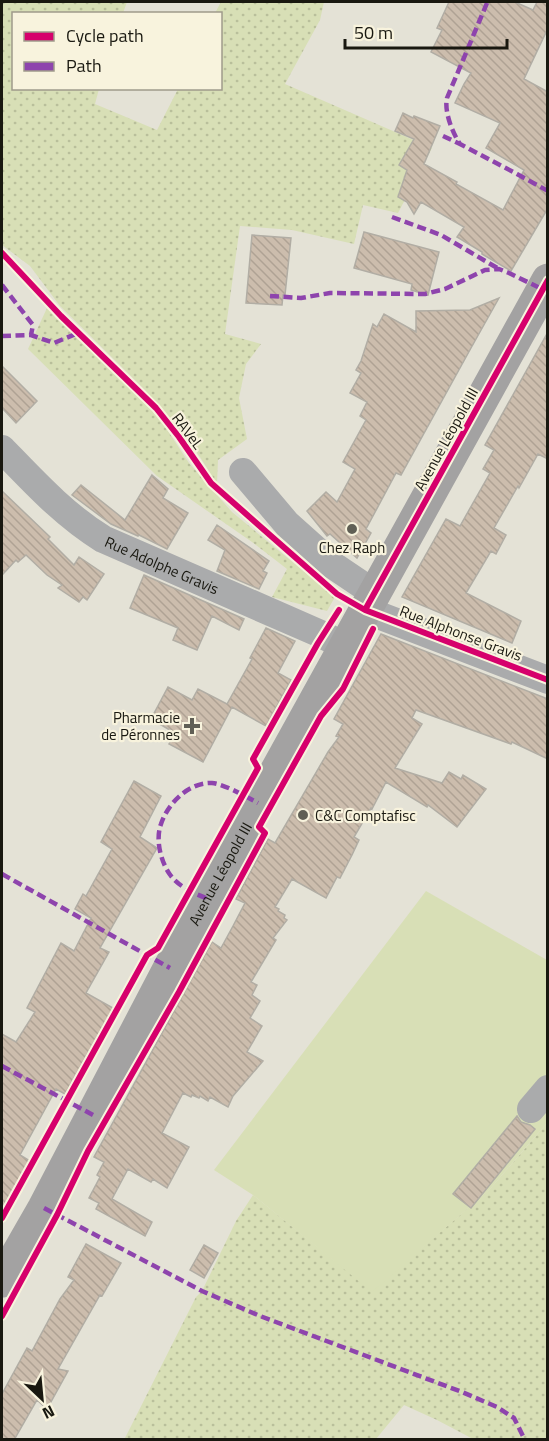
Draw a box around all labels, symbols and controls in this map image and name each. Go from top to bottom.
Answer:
legend [12,12,222,90]
scale bar [345,12,507,50]
text: 50 m [354,19,393,46]
text: Cycle path [66,22,144,49]
text: Path [66,52,102,79]
street label: Avenue Léopold III [408,383,484,495]
street label: RAVeL [167,408,209,454]
marker: Chez Raph [345,522,359,536]
street label: Rue Adolphe Gravis [101,530,223,600]
place label: Chez Raph [319,536,385,559]
street label: Rue Alphonse Gravis [396,599,526,667]
place label: Pharmacie de Péronnes [101,706,180,746]
marker: Pharmacie de Péronnes [185,719,199,733]
place label: C&C Comptafisc [315,804,416,827]
marker: C&C Comptafisc [296,808,310,822]
street label: Avenue Léopold III [182,818,257,929]
north arrow [12,1369,72,1429]
text: N [38,1399,59,1426]

